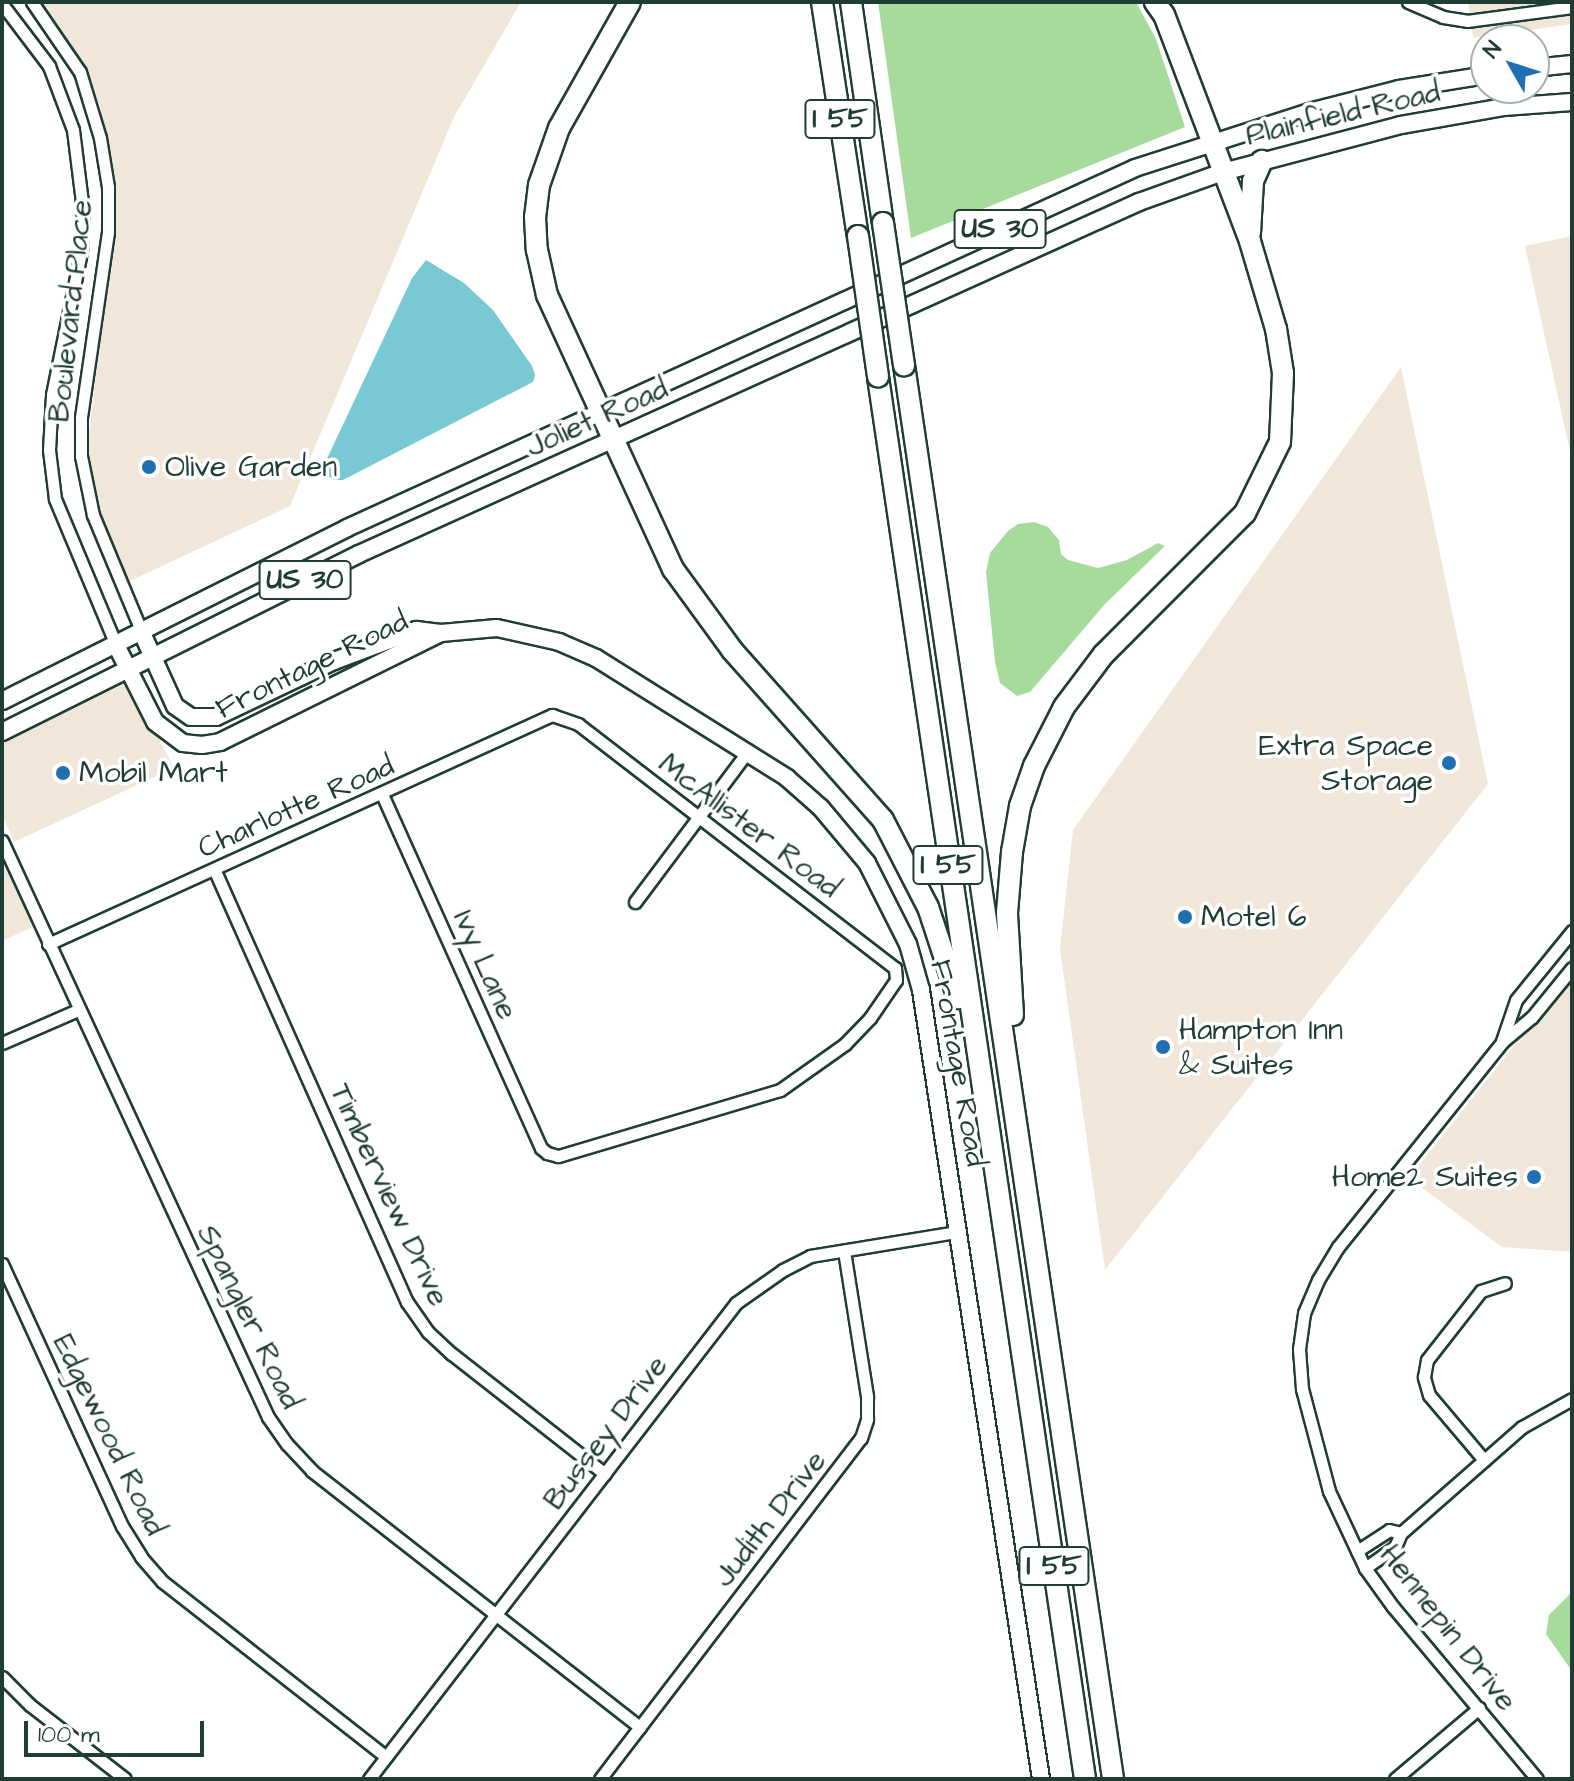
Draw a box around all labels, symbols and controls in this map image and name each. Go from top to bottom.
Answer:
north arrow [1470,24,1550,104]
text: N [1476,35,1509,65]
street label: Plainfield Road [1242,74,1444,154]
road number: I 55 [804,95,876,143]
street label: Boulevard Place [41,198,101,424]
road number: US 30 [952,205,1048,253]
street label: Joliet Road [521,371,673,465]
place label: Olive Garden [165,449,337,485]
marker: Olive Garden [140,458,158,476]
road number: US 30 [257,556,353,604]
street label: Frontage Road [210,603,414,727]
place label: Extra Space Storage [1259,728,1433,798]
street label: McAllister Road [651,746,847,906]
street label: Charlotte Road [192,748,400,866]
marker: Extra Space Storage [1440,754,1458,772]
place label: Mobil Mart [79,755,228,791]
marker: Mobil Mart [54,764,72,782]
road number: I 55 [912,841,984,889]
place label: Motel 6 [1201,899,1307,935]
street label: Ivy Lane [445,905,525,1025]
marker: Motel 6 [1176,908,1194,926]
street label: Frontage Road [922,957,994,1169]
place label: Hampton Inn & Suites [1179,1012,1343,1082]
marker: Hampton Inn & Suites [1154,1038,1172,1056]
street label: Timberview Drive [322,1078,456,1312]
place label: Home2 Suites [1332,1159,1518,1195]
marker: Home2 Suites [1525,1168,1543,1186]
street label: Spangler Road [189,1219,309,1415]
street label: Edgewood Road [45,1329,173,1541]
street label: Bussey Drive [536,1349,676,1517]
street label: Judith Drive [706,1444,834,1594]
street label: Hennepin Drive [1372,1538,1524,1718]
road number: I 55 [1018,1542,1090,1590]
scale bar [28,1705,208,1755]
text: 100 m [38,1718,100,1752]

